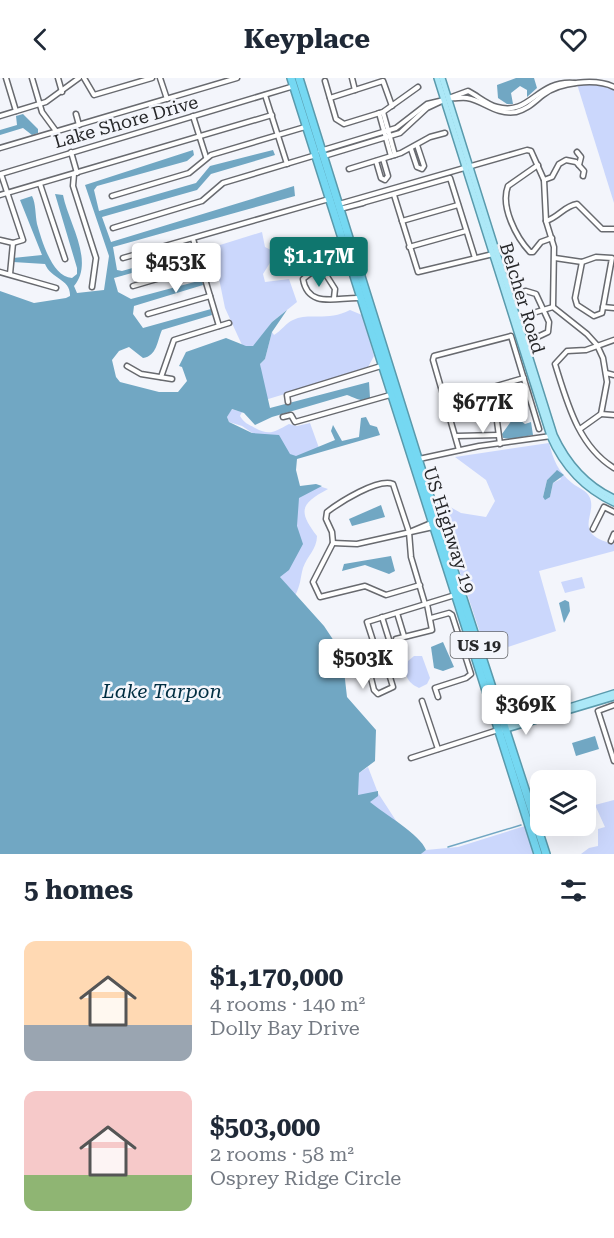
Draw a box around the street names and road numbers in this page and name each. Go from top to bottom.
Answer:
street label: Lake Shore Drive [51,91,200,152]
street label: Belcher Road [496,240,549,356]
street label: US Highway 19 [419,464,480,596]
road number: US 19 [450,632,508,658]

